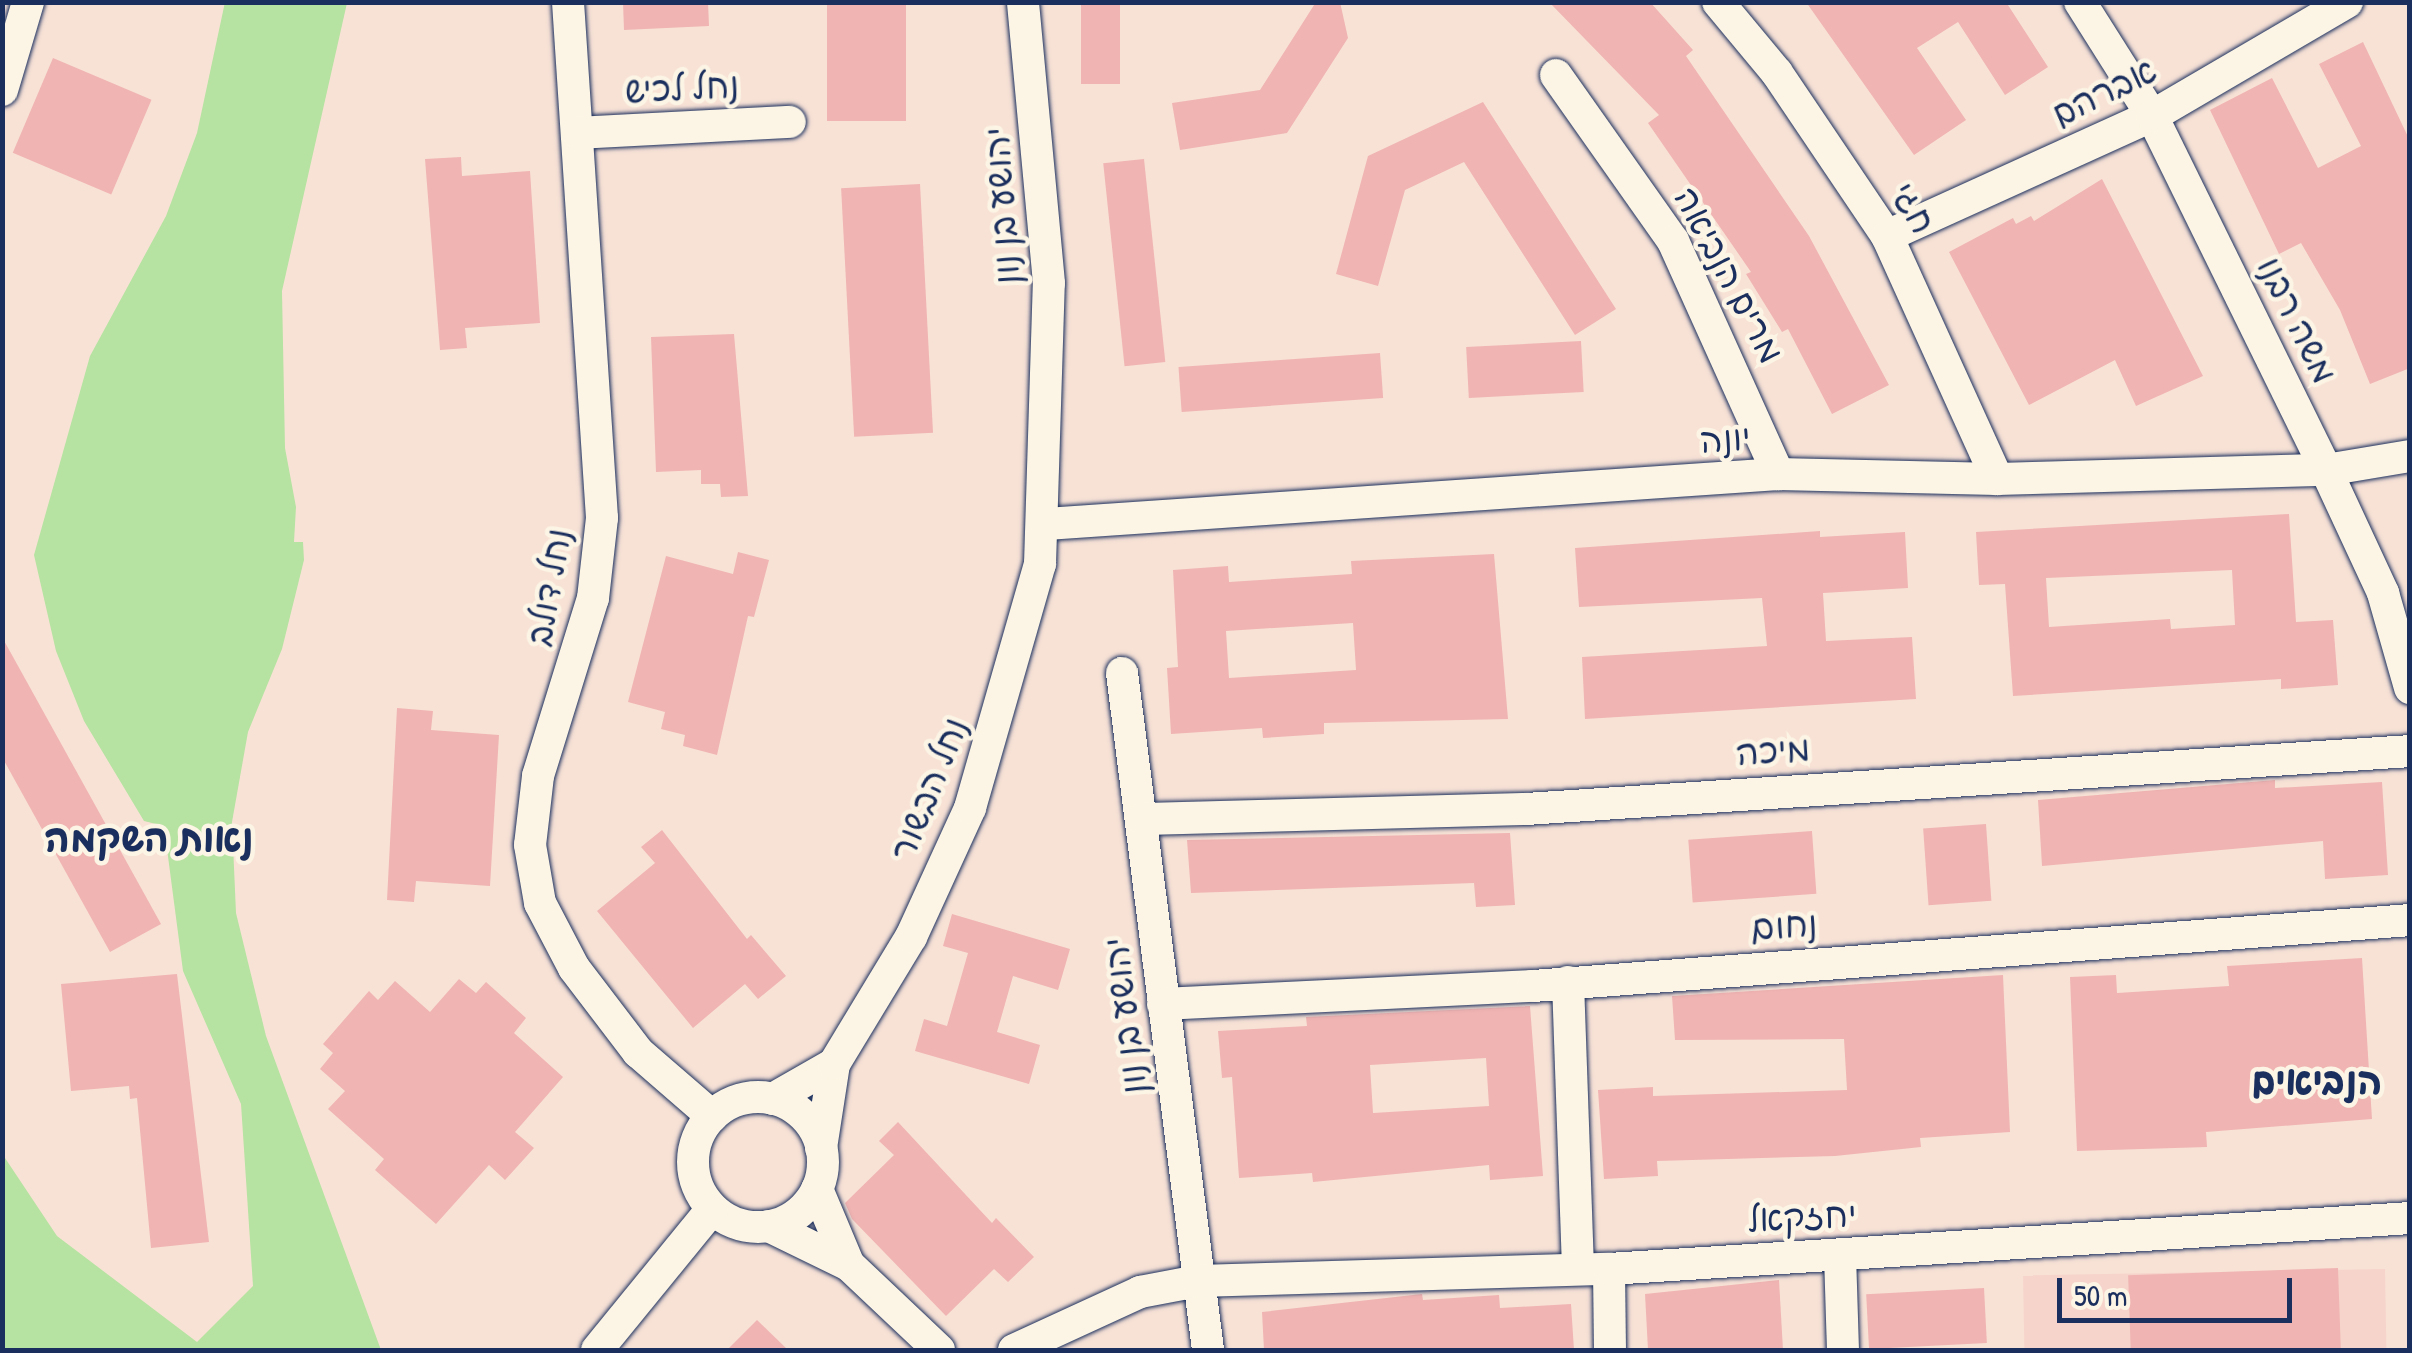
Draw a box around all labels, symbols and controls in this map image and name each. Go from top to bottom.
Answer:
street label: אברהם [2045,49,2163,135]
street label: נחל לכיש [624,64,740,112]
street label: יהושע בן נון [976,126,1028,286]
street label: חגי [1882,175,1944,241]
street label: מרים הנביאה [1665,180,1793,370]
street label: משה רבנו [2248,250,2346,390]
street label: יונה [1698,416,1752,462]
street label: נחל דולב [518,525,580,649]
street label: נחל הבשור [881,711,977,867]
street label: מיכה [1735,727,1811,775]
district label: נאות השקמה [45,815,253,861]
street label: נחום [1749,903,1819,949]
street label: יהושע בן נון [1095,935,1155,1097]
district label: הנביאים [2251,1058,2383,1104]
street label: יחזקאל [1746,1193,1858,1241]
scale bar [2062,1258,2297,1320]
text: 50 m [2074,1275,2127,1315]

